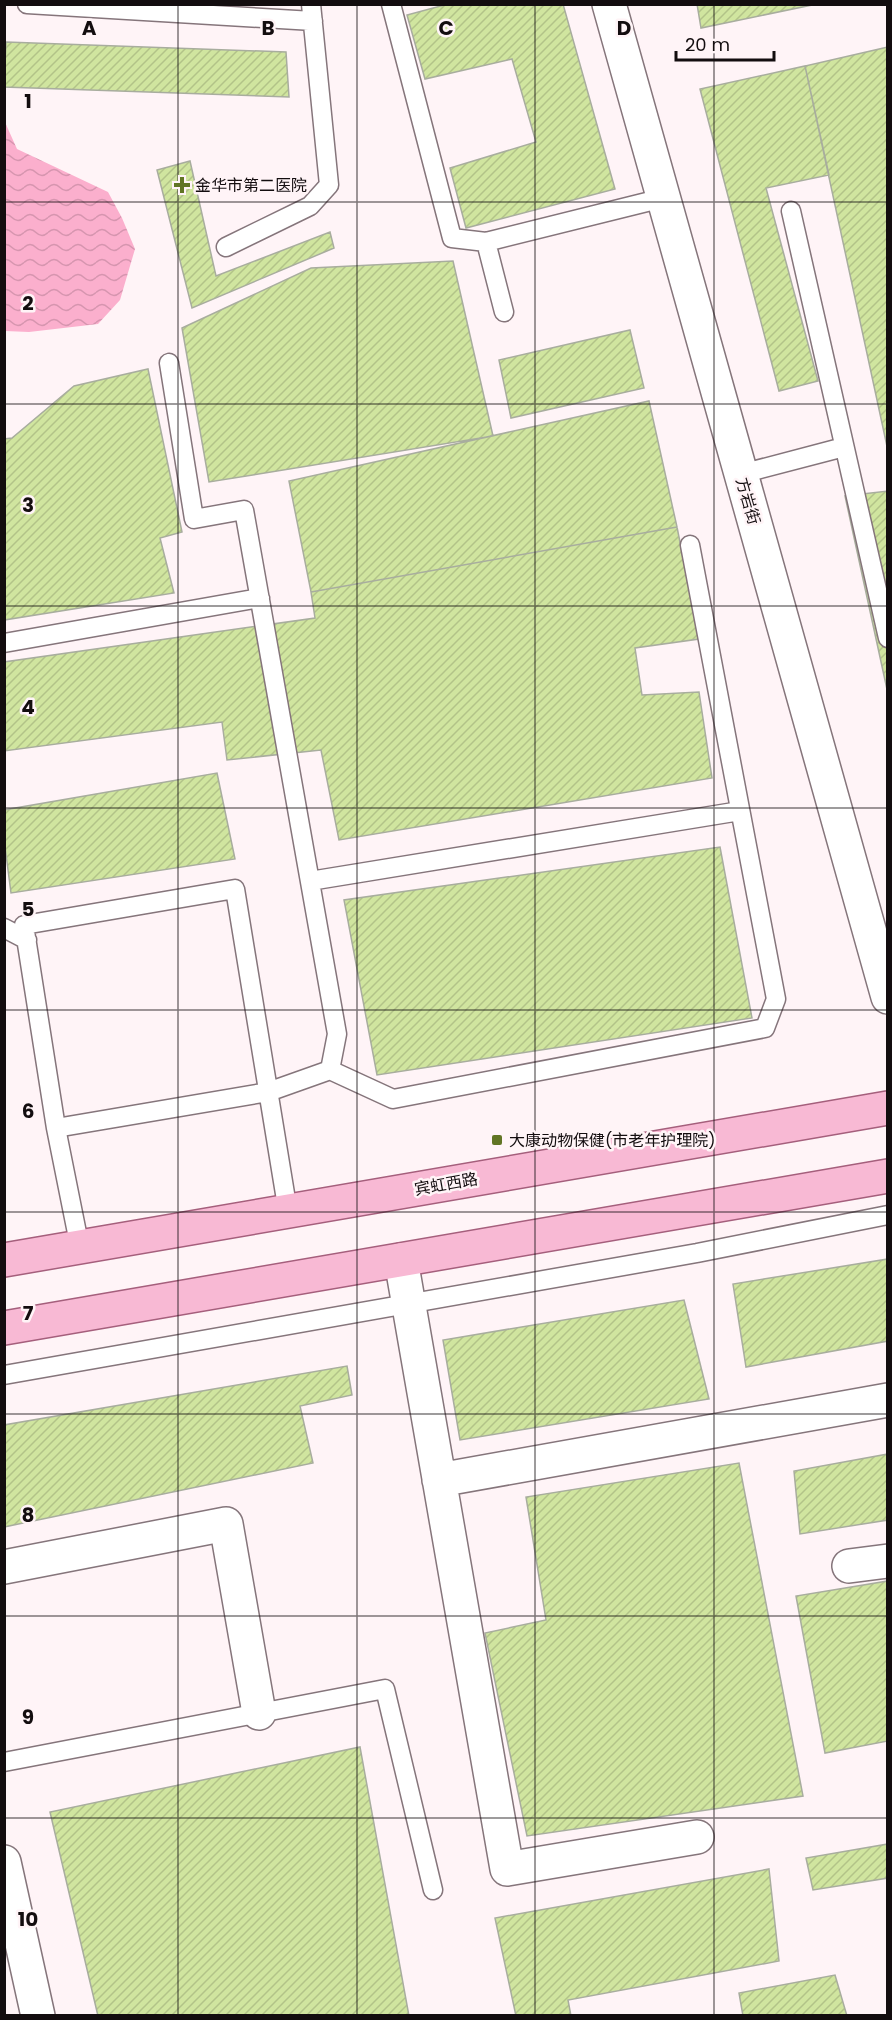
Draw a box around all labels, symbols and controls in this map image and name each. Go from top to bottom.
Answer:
text: A [82,14,97,42]
text: B [261,14,275,42]
text: C [438,14,454,42]
text: D [617,14,631,42]
scale bar [676,24,774,62]
text: 20 m [685,32,730,57]
text: 1 [24,87,32,115]
place label: 金华市第二医院 [195,174,307,197]
marker: 金华市第二医院 [173,176,191,194]
text: 2 [22,289,34,317]
street label: 方岩街 [730,475,766,527]
text: 3 [22,491,34,519]
text: 4 [21,693,35,721]
text: 5 [22,895,35,923]
text: 6 [22,1097,34,1125]
place label: 大康动物保健(市老年护理院) [509,1129,716,1152]
marker: 大康动物保健(市老年护理院) [490,1133,504,1147]
street label: 宾虹西路 [412,1167,480,1201]
text: 7 [23,1299,34,1327]
text: 8 [22,1501,34,1529]
text: 9 [22,1703,34,1731]
text: 10 [18,1905,38,1933]

